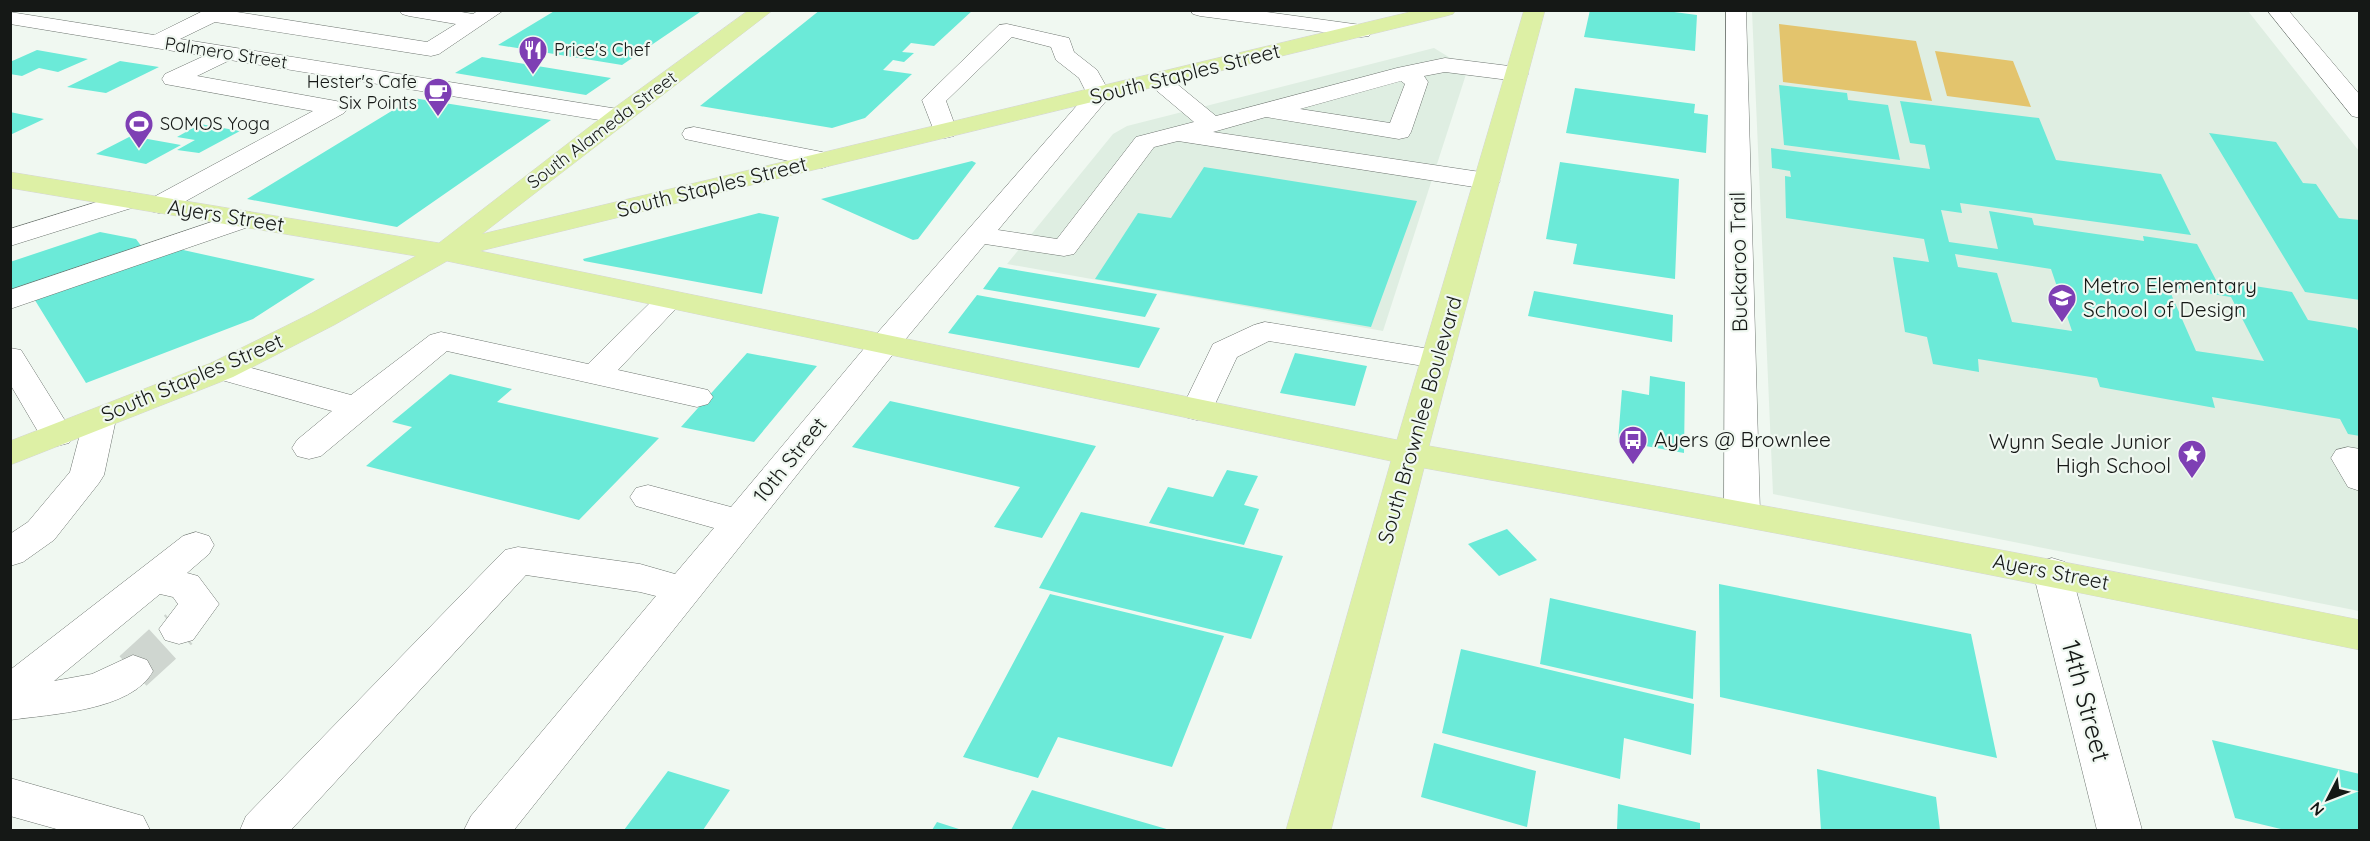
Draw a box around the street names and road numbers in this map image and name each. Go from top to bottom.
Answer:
street label: Palmero Street [163,31,289,74]
street label: South Staples Street [1087,37,1283,109]
street label: South Alameda Street [522,66,681,193]
street label: South Staples Street [614,150,810,222]
street label: Buckaroo Trail [1724,192,1752,332]
street label: Ayers Street [166,193,286,237]
street label: South Brownlee Boulevard [1371,293,1467,546]
street label: South Staples Street [97,327,286,427]
street label: 10th Street [747,411,832,507]
street label: Ayers Street [1991,547,2111,595]
street label: 14th Street [2054,636,2119,765]

